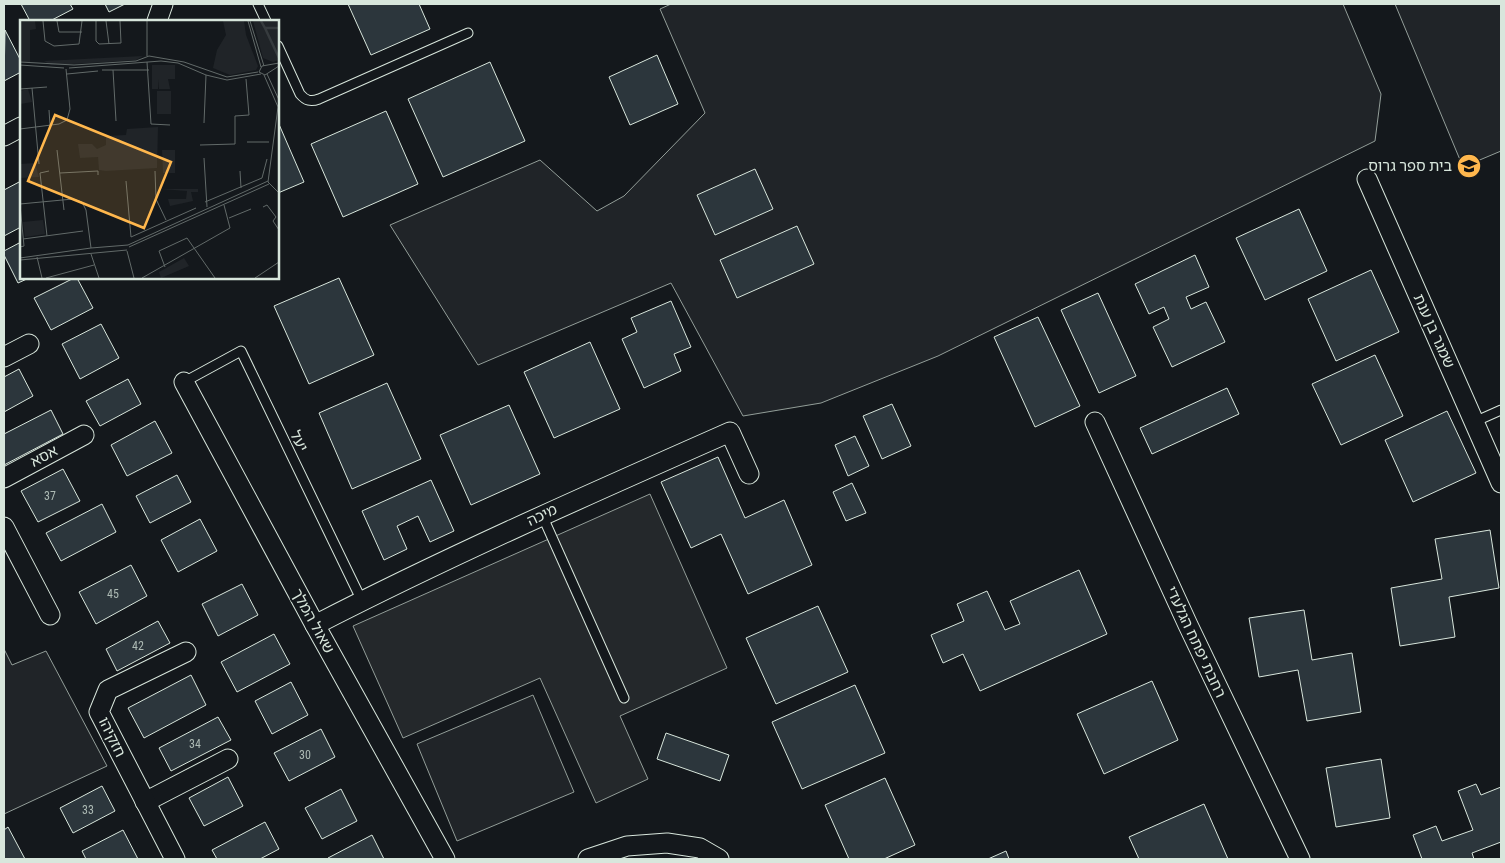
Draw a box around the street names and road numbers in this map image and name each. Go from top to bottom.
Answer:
street label: שמגר בן ענת [1410,291,1458,371]
street label: יעל [286,428,312,454]
street label: אסא [27,441,61,471]
street label: מיכה [524,500,560,530]
street label: רחבת יפתח הגלעדי [1162,583,1230,701]
street label: שאול המלך [288,586,338,656]
street label: חזקיהו [95,714,129,760]

